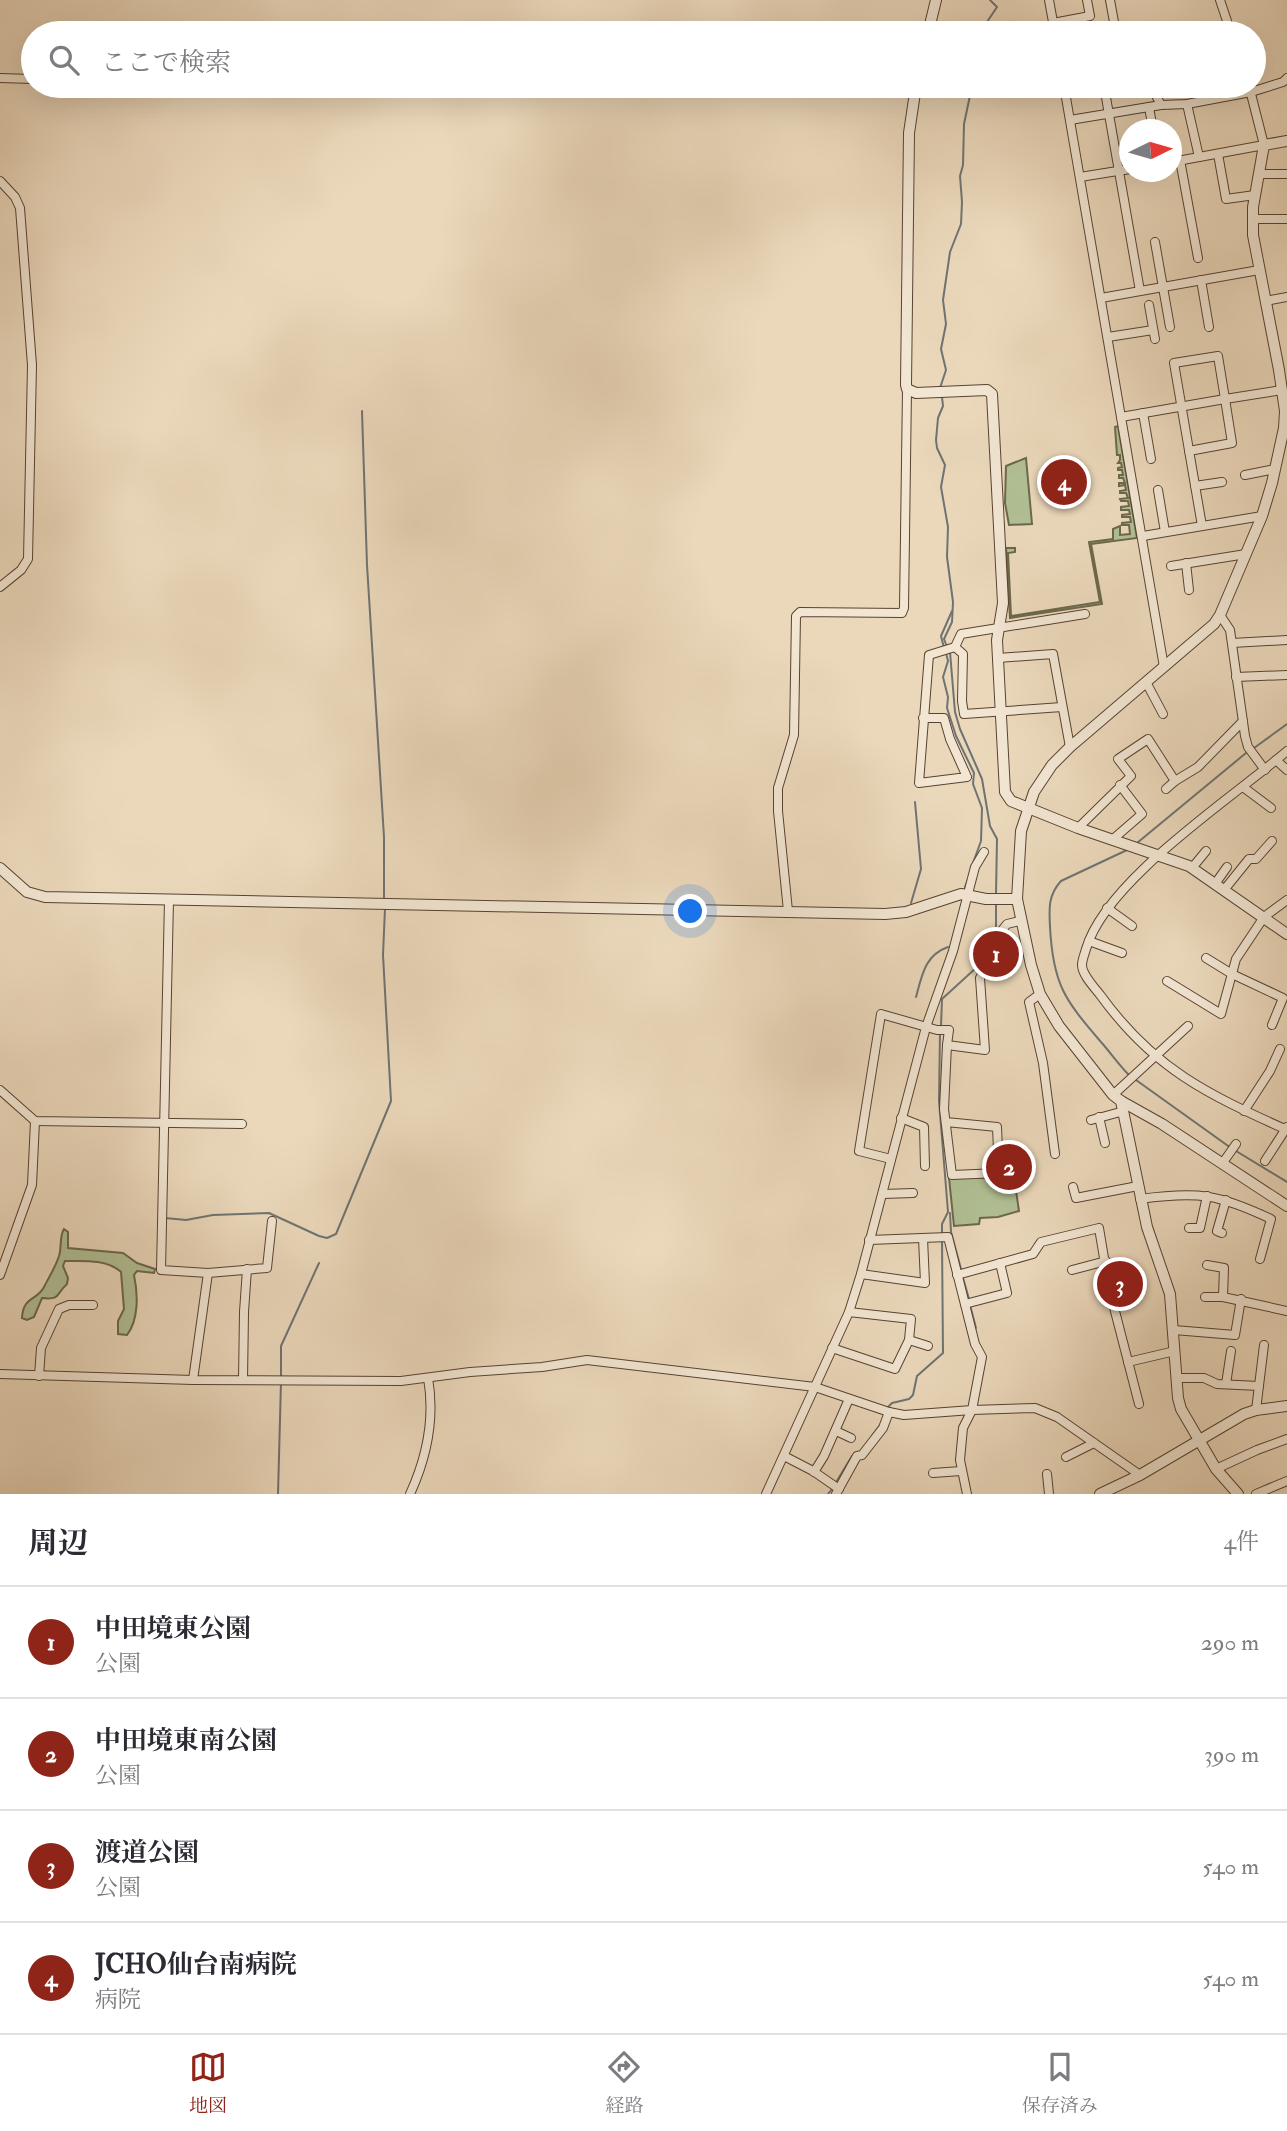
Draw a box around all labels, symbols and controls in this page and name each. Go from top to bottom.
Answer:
search box [21,21,1266,98]
icon: search [45,41,83,79]
text: ここで検索 [101,47,231,79]
north arrow [1119,119,1182,182]
pin: 4 [1041,456,1087,508]
your location [673,894,707,928]
pin: 1 [973,928,1019,980]
pin: 2 [986,1141,1032,1193]
pin: 3 [1097,1258,1143,1310]
text: 周辺 [28,1525,88,1562]
text: 4件 [1224,1527,1259,1556]
text: 中田境東公園 [95,1613,251,1645]
text: 1 [47,1628,55,1657]
text: 290 m [1201,1628,1259,1657]
text: 公園 [95,1649,141,1678]
text: 中田境東南公園 [95,1725,277,1757]
text: 2 [45,1740,57,1769]
text: 390 m [1204,1740,1259,1769]
text: 公園 [95,1761,141,1790]
text: 渡道公園 [95,1837,199,1869]
text: 3 [47,1852,55,1881]
text: 540 m [1203,1852,1259,1881]
text: 公園 [95,1873,141,1902]
text: JCHO仙台南病院 [95,1949,297,1981]
text: 4 [45,1964,57,1993]
text: 540 m [1203,1964,1259,1993]
text: 病院 [95,1985,141,2014]
tab: 地図 [189,2048,227,2118]
tab: 経路 [605,2048,644,2118]
tab: 保存済み [1022,2048,1098,2118]

